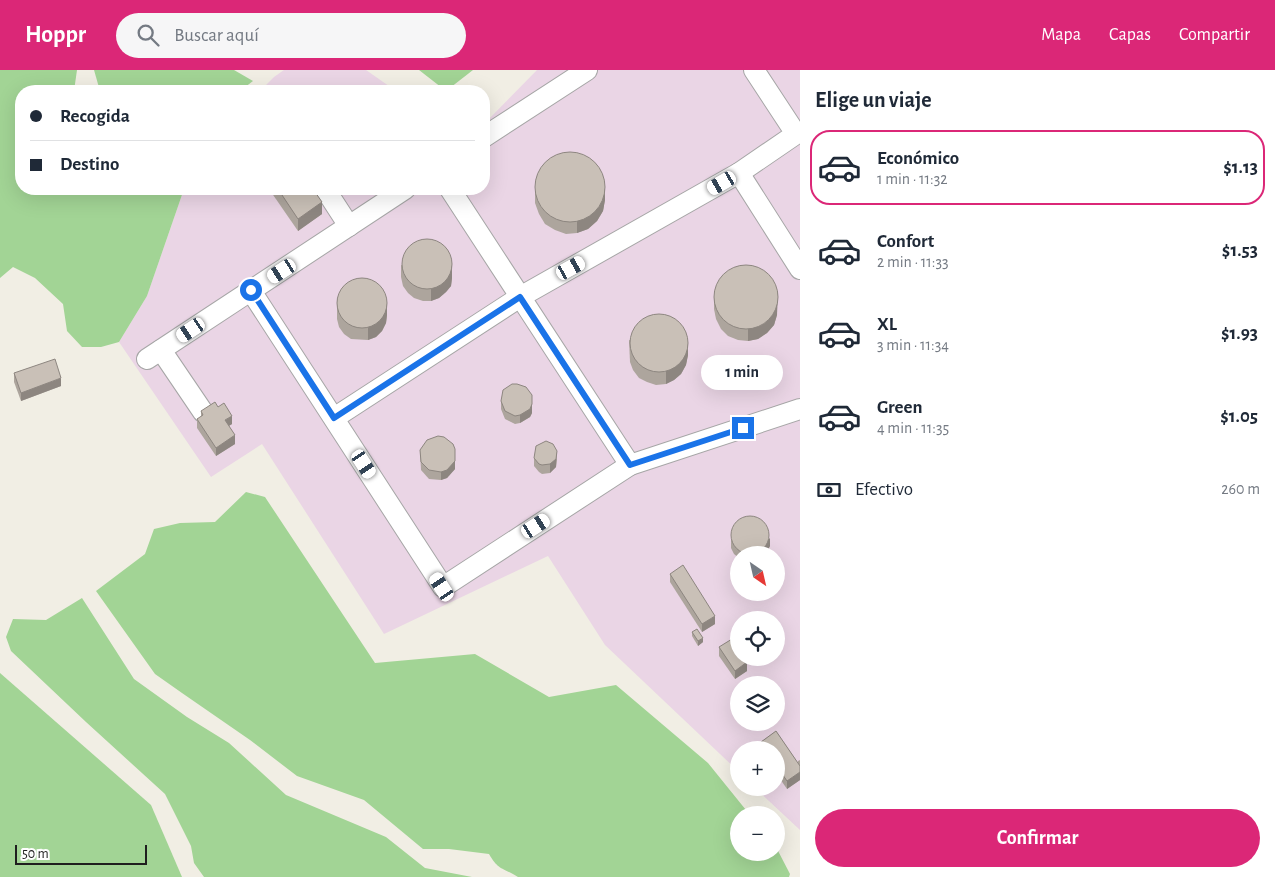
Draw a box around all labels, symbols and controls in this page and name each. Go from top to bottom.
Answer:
search box [116,13,466,58]
icon: search [134,21,162,49]
text: Hoppr [25,23,86,47]
text: Buscar aquí [174,26,259,45]
text: Mapa [1041,26,1081,44]
text: Capas [1109,26,1151,44]
text: Compartir [1179,26,1250,44]
text: Elige un viaje [815,89,932,111]
text: Recogida [60,107,130,126]
icon: car [817,145,862,190]
text: Económico [877,149,959,168]
text: Destino [60,155,119,174]
text: $1.13 [1223,158,1258,177]
car [705,169,738,197]
text: 1 min · 11:32 [877,171,948,187]
icon: car [817,228,862,273]
text: Confort [877,232,934,251]
text: $1.53 [1222,241,1258,260]
car [554,254,587,282]
text: 2 min · 11:33 [877,254,949,270]
car [265,257,298,285]
route start [240,279,262,301]
icon: car [817,311,862,356]
car [174,315,207,345]
text: XL [877,315,897,334]
text: $1.93 [1221,324,1258,343]
text: 3 min · 11:34 [877,337,949,353]
callout: 1 min [702,356,784,390]
text: 1 min [725,364,759,380]
icon: car [817,394,862,439]
text: Green [877,398,923,417]
text: $1.05 [1220,407,1258,426]
route end [732,417,754,439]
text: 4 min · 11:35 [877,420,949,436]
car [349,447,378,481]
icon: cash [815,476,843,504]
text: Efectivo [855,480,913,499]
text: 260 m [1221,481,1260,497]
car [519,512,552,540]
north arrow [730,546,785,601]
map controls [730,546,785,861]
car [427,570,456,604]
button: locate [730,611,785,666]
button: layers [730,676,785,731]
button: + [730,741,785,796]
button: − [730,806,785,861]
button: Confirmar [815,809,1260,867]
scale bar [15,842,148,865]
text: 50 m [22,847,49,861]

